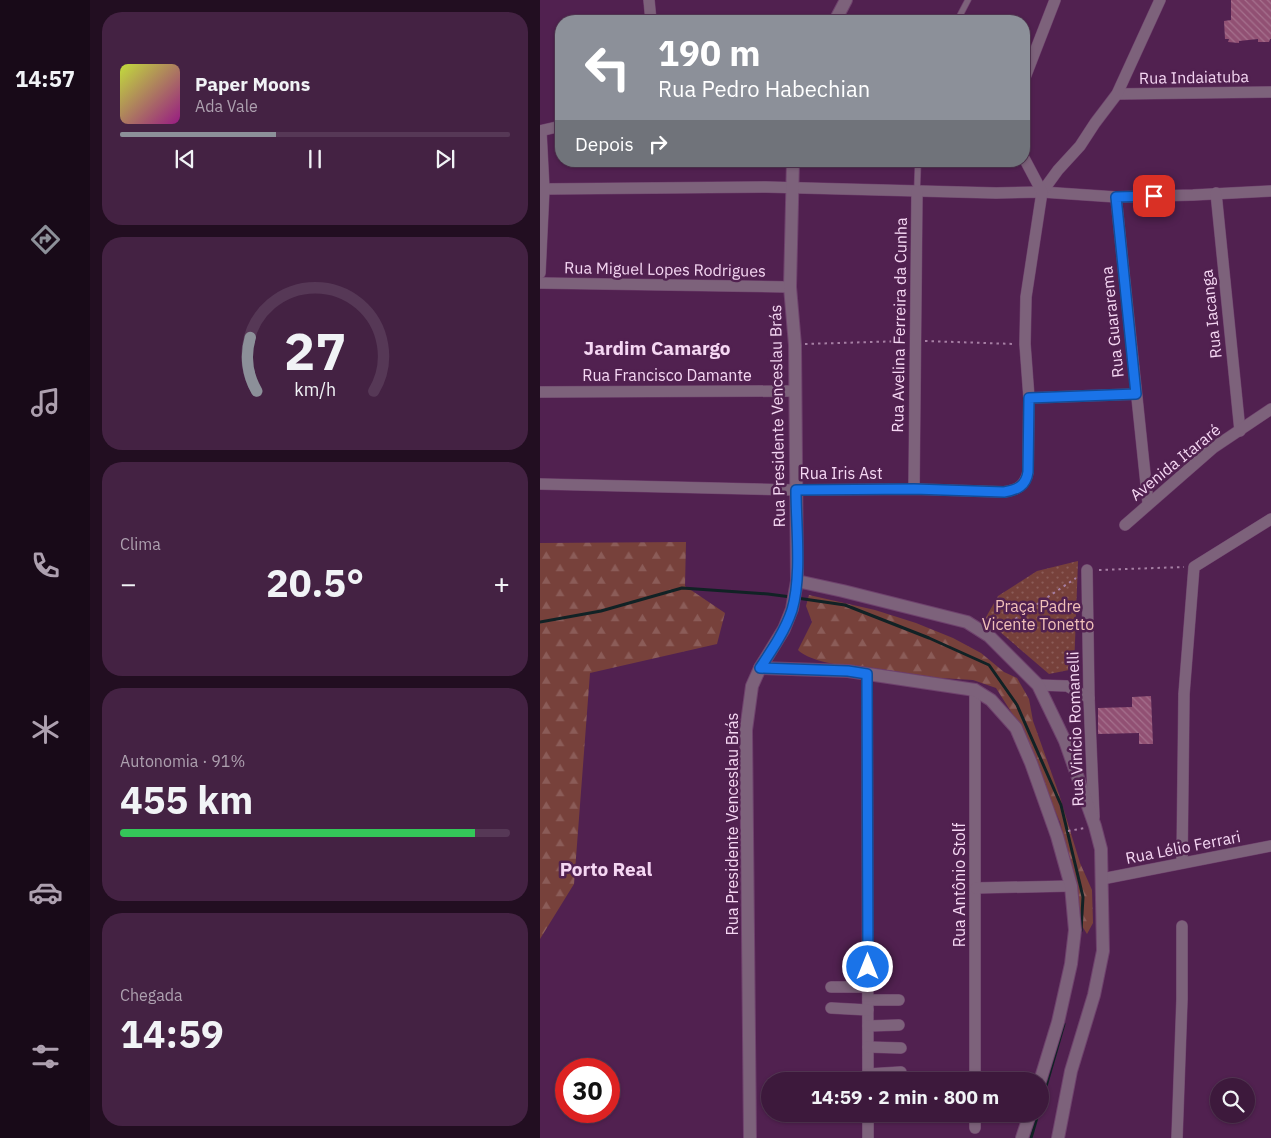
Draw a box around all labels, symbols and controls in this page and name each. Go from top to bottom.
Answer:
text: 190 m [658,30,761,76]
icon: left [575,35,640,100]
text: 14:57 [15,64,75,93]
street label: Rua Indaiatuba [1139,66,1250,88]
text: Paper Moons [195,72,310,96]
text: Rua Pedro Habechian [658,74,870,103]
text: Ada Vale [195,96,258,116]
icon: right [644,130,672,158]
text: Depois [575,132,634,156]
icon: previous [171,145,199,173]
icon: pause [301,145,329,173]
icon: next [431,145,459,173]
pin [1133,175,1175,217]
icon: arrive [1140,182,1168,210]
street label: Rua Avelina Ferreira da Cunha [887,217,911,433]
icon: directions [28,222,63,257]
street label: Rua Miguel Lopes Rodrigues [564,257,766,281]
street label: Rua Guararema [1096,265,1128,379]
street label: Rua Iacanga [1196,268,1226,359]
street label: Rua Presidente Venceslau Brás [765,304,789,528]
text: 27 [284,317,346,384]
district label: Jardim Camargo [584,336,731,360]
street label: Rua Francisco Damante [582,365,752,385]
text: km/h [294,378,336,401]
icon: music [28,385,63,420]
street label: Avenida Itararé [1126,419,1224,505]
street label: Rua Iris Ast [799,463,883,483]
text: Clima [120,534,161,554]
icon: phone [28,548,63,583]
text: 20.5° [266,558,364,607]
text: − [120,565,137,602]
text: + [493,565,510,602]
park label: Praça Padre Vicente Tonetto [982,596,1094,634]
street label: Rua Vinício Romanelli [1062,651,1088,807]
icon: climate [28,712,63,747]
street label: Rua Presidente Venceslau Brás [722,713,742,935]
text: Autonomia · 91% [120,751,245,771]
text: 455 km [120,775,253,824]
street label: Rua Antônio Stolf [949,823,969,947]
street label: Rua Lélio Ferrari [1124,826,1242,868]
district label: Porto Real [560,857,653,881]
icon: car [28,875,63,910]
position arrow [841,940,893,992]
text: Chegada [120,985,183,1005]
text: 14:59 [120,1009,224,1058]
icon: filters [28,1039,63,1074]
speed limit sign: 30 [555,1058,620,1123]
map controls [1210,1078,1255,1123]
button: search [1210,1078,1255,1123]
text: 14:59 · 2 min · 800 m [811,1085,999,1109]

